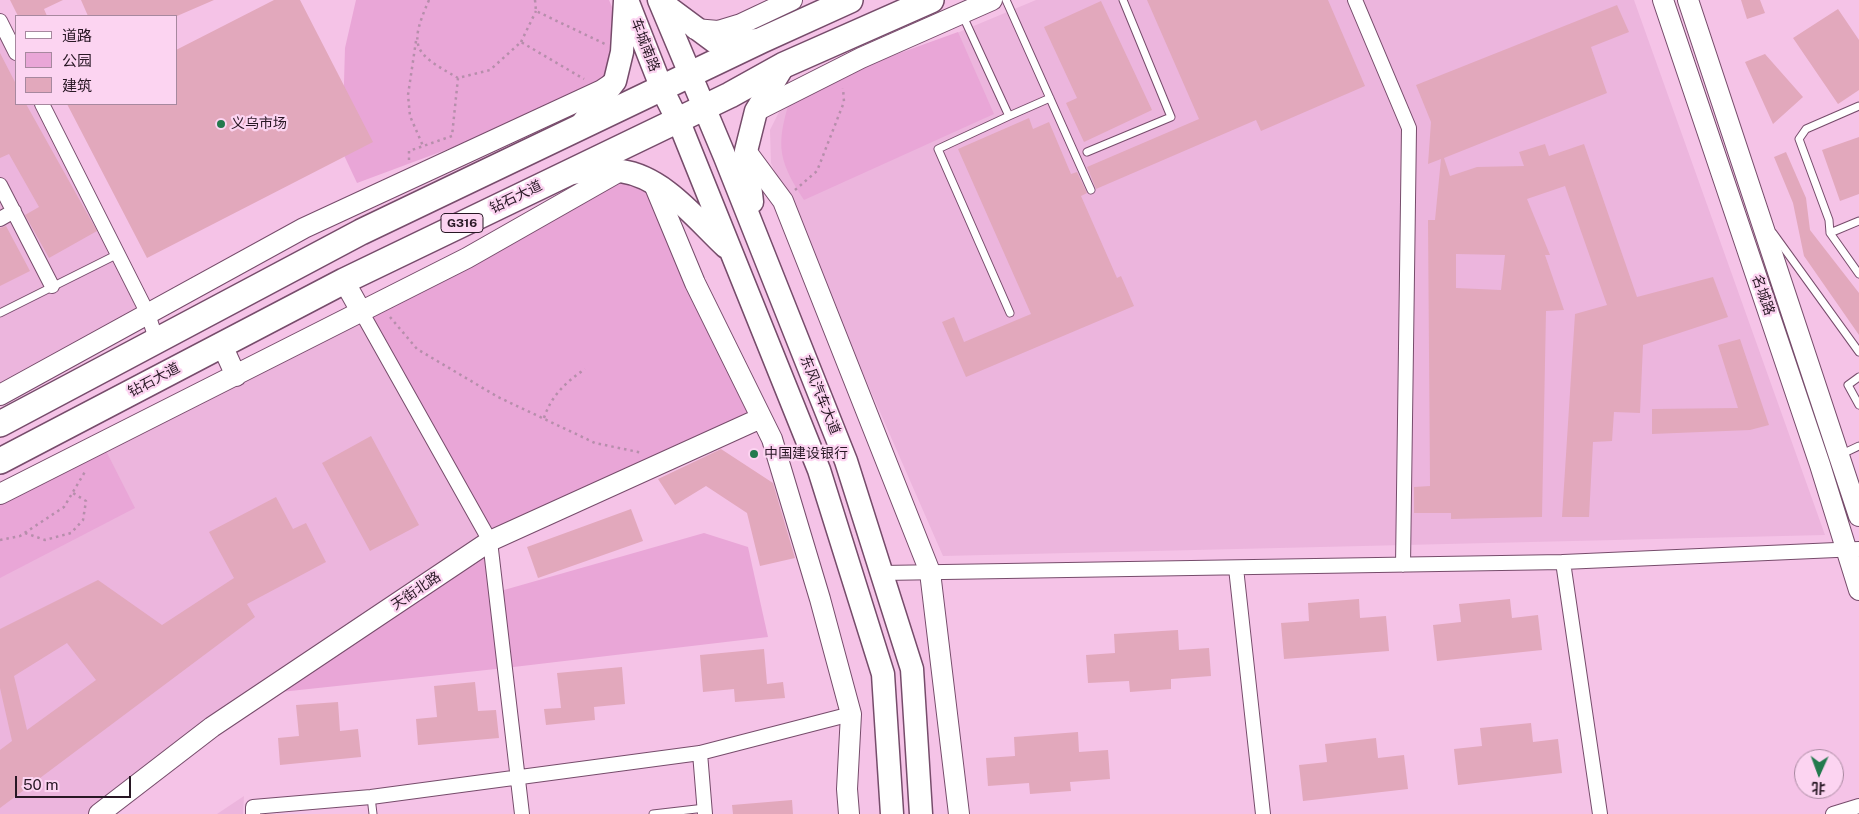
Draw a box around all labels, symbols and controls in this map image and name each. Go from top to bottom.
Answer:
legend [15,15,178,105]
street label: 车城南路 [627,16,663,74]
text: 道路 [62,27,92,44]
text: 公园 [62,52,92,69]
text: 建筑 [62,77,92,94]
place label: 义乌市场 [231,116,287,132]
marker: 义乌市场 [215,118,227,130]
street label: 钻石大道 [487,177,545,217]
road number: G316 [441,214,483,232]
street label: 名城路 [1748,272,1778,318]
street label: 东风汽车大道 [796,353,844,437]
street label: 钻石大道 [125,359,183,401]
place label: 中国建设银行 [764,446,848,462]
marker: 中国建设银行 [748,448,760,460]
street label: 天街北路 [388,568,444,614]
north arrow [1794,749,1844,799]
scale bar [18,766,134,798]
text: 50 m [23,776,58,793]
text: 北 [1811,780,1826,796]

